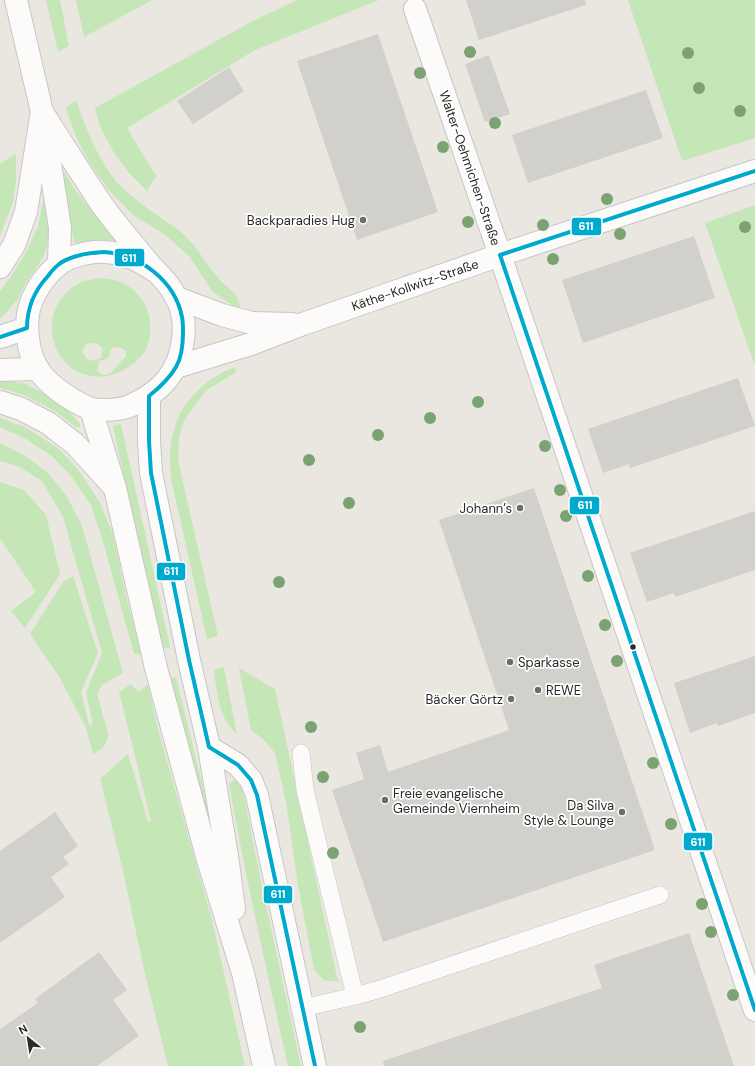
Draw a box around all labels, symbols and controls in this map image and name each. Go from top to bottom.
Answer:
street label: Walter-Oehmichen-Straße [435,88,505,248]
place label: Backparadies Hug [247,212,355,229]
marker: Backparadies Hug [358,215,368,225]
line badge: 611 [571,217,602,236]
text: 611 [579,219,593,233]
line badge: 611 [114,248,145,267]
text: 611 [122,251,136,265]
street label: Käthe-Kollwitz-Straße [349,255,481,315]
line badge: 611 [569,496,600,515]
text: 611 [578,498,592,512]
place label: Johann’s [460,500,512,517]
marker: Johann’s [515,503,525,513]
line badge: 611 [156,562,186,581]
text: 611 [164,564,178,578]
unlabelled marker [628,642,638,652]
place label: Sparkasse [518,654,580,671]
marker: Sparkasse [505,657,515,667]
place label: REWE [546,682,581,699]
marker: REWE [533,685,543,695]
place label: Bäcker Görtz [425,691,503,708]
marker: Bäcker Görtz [506,694,516,704]
place label: Freie evangelische Gemeinde Viernheim [393,785,520,817]
marker: Freie evangelische Gemeinde Viernheim [380,795,390,805]
place label: Da Silva Style & Lounge [524,797,614,829]
marker: Da Silva Style & Lounge [617,807,627,817]
line badge: 611 [683,832,713,851]
text: 611 [691,835,705,849]
line badge: 611 [263,885,293,904]
text: 611 [271,887,285,901]
north arrow [8,1018,48,1058]
text: N [16,1021,30,1037]

